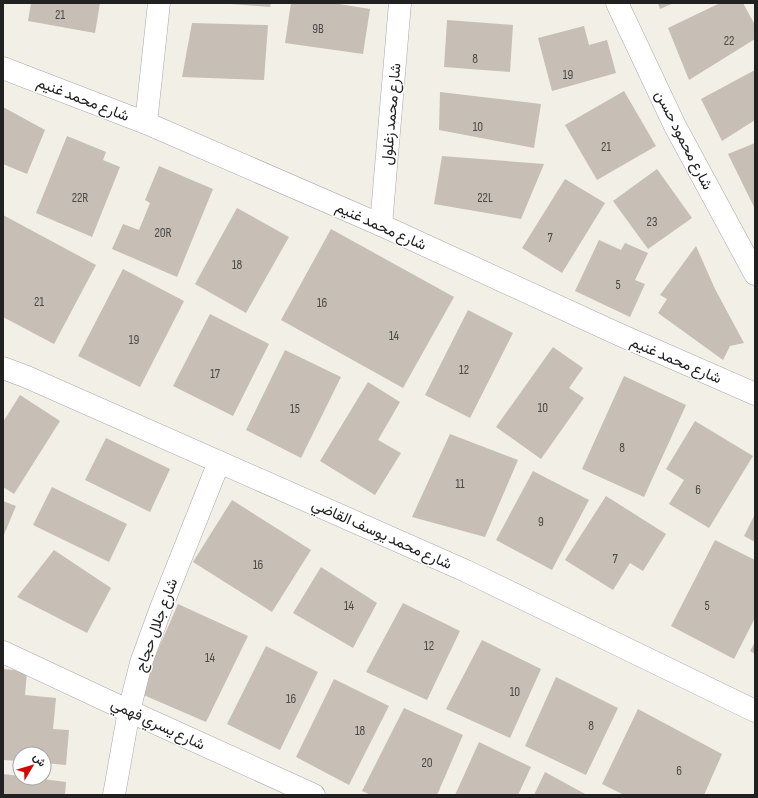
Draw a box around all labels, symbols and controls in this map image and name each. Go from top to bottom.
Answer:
house number: 21 [55,7,65,23]
house number: 9B [312,21,324,37]
house number: 22 [724,33,734,49]
house number: 8 [472,51,478,67]
street label: شارع محمد زغلول [378,62,406,166]
house number: 19 [563,67,573,83]
street label: شارع محمد غنيم [34,73,132,127]
street label: شارع محمود حسن [649,87,717,194]
house number: 10 [473,119,483,135]
house number: 21 [601,139,611,155]
house number: 22R [72,190,88,206]
house number: 22L [477,190,493,206]
street label: شارع محمد غنيم [332,198,429,256]
house number: 23 [647,214,657,230]
house number: 20R [154,225,172,241]
house number: 7 [547,230,553,246]
house number: 18 [232,257,242,273]
house number: 5 [615,277,621,293]
house number: 21 [34,294,44,310]
house number: 16 [317,295,327,311]
house number: 14 [389,328,400,344]
house number: 19 [129,332,139,348]
street label: شارع محمد غنيم [627,333,725,389]
house number: 12 [459,362,469,378]
house number: 17 [210,366,221,382]
house number: 10 [538,400,548,416]
house number: 15 [290,401,300,417]
house number: 8 [619,440,625,456]
house number: 11 [455,476,465,492]
house number: 6 [695,482,701,498]
street label: شارع محمد يوسف القاضي [308,495,455,577]
house number: 9 [538,514,544,530]
house number: 7 [612,551,618,567]
house number: 16 [253,557,263,573]
street label: شارع جلال حجاج [131,576,183,675]
house number: 14 [344,598,355,614]
house number: 5 [704,598,710,614]
house number: 12 [424,638,434,654]
house number: 14 [205,650,216,666]
house number: 10 [510,684,520,700]
house number: 16 [286,691,296,707]
street label: شارع يسري فهمي [106,694,208,757]
house number: 8 [588,718,594,734]
house number: 18 [355,723,365,739]
north arrow [12,746,52,786]
text: ش [30,751,49,769]
house number: 20 [421,755,433,771]
house number: 6 [676,763,682,779]

